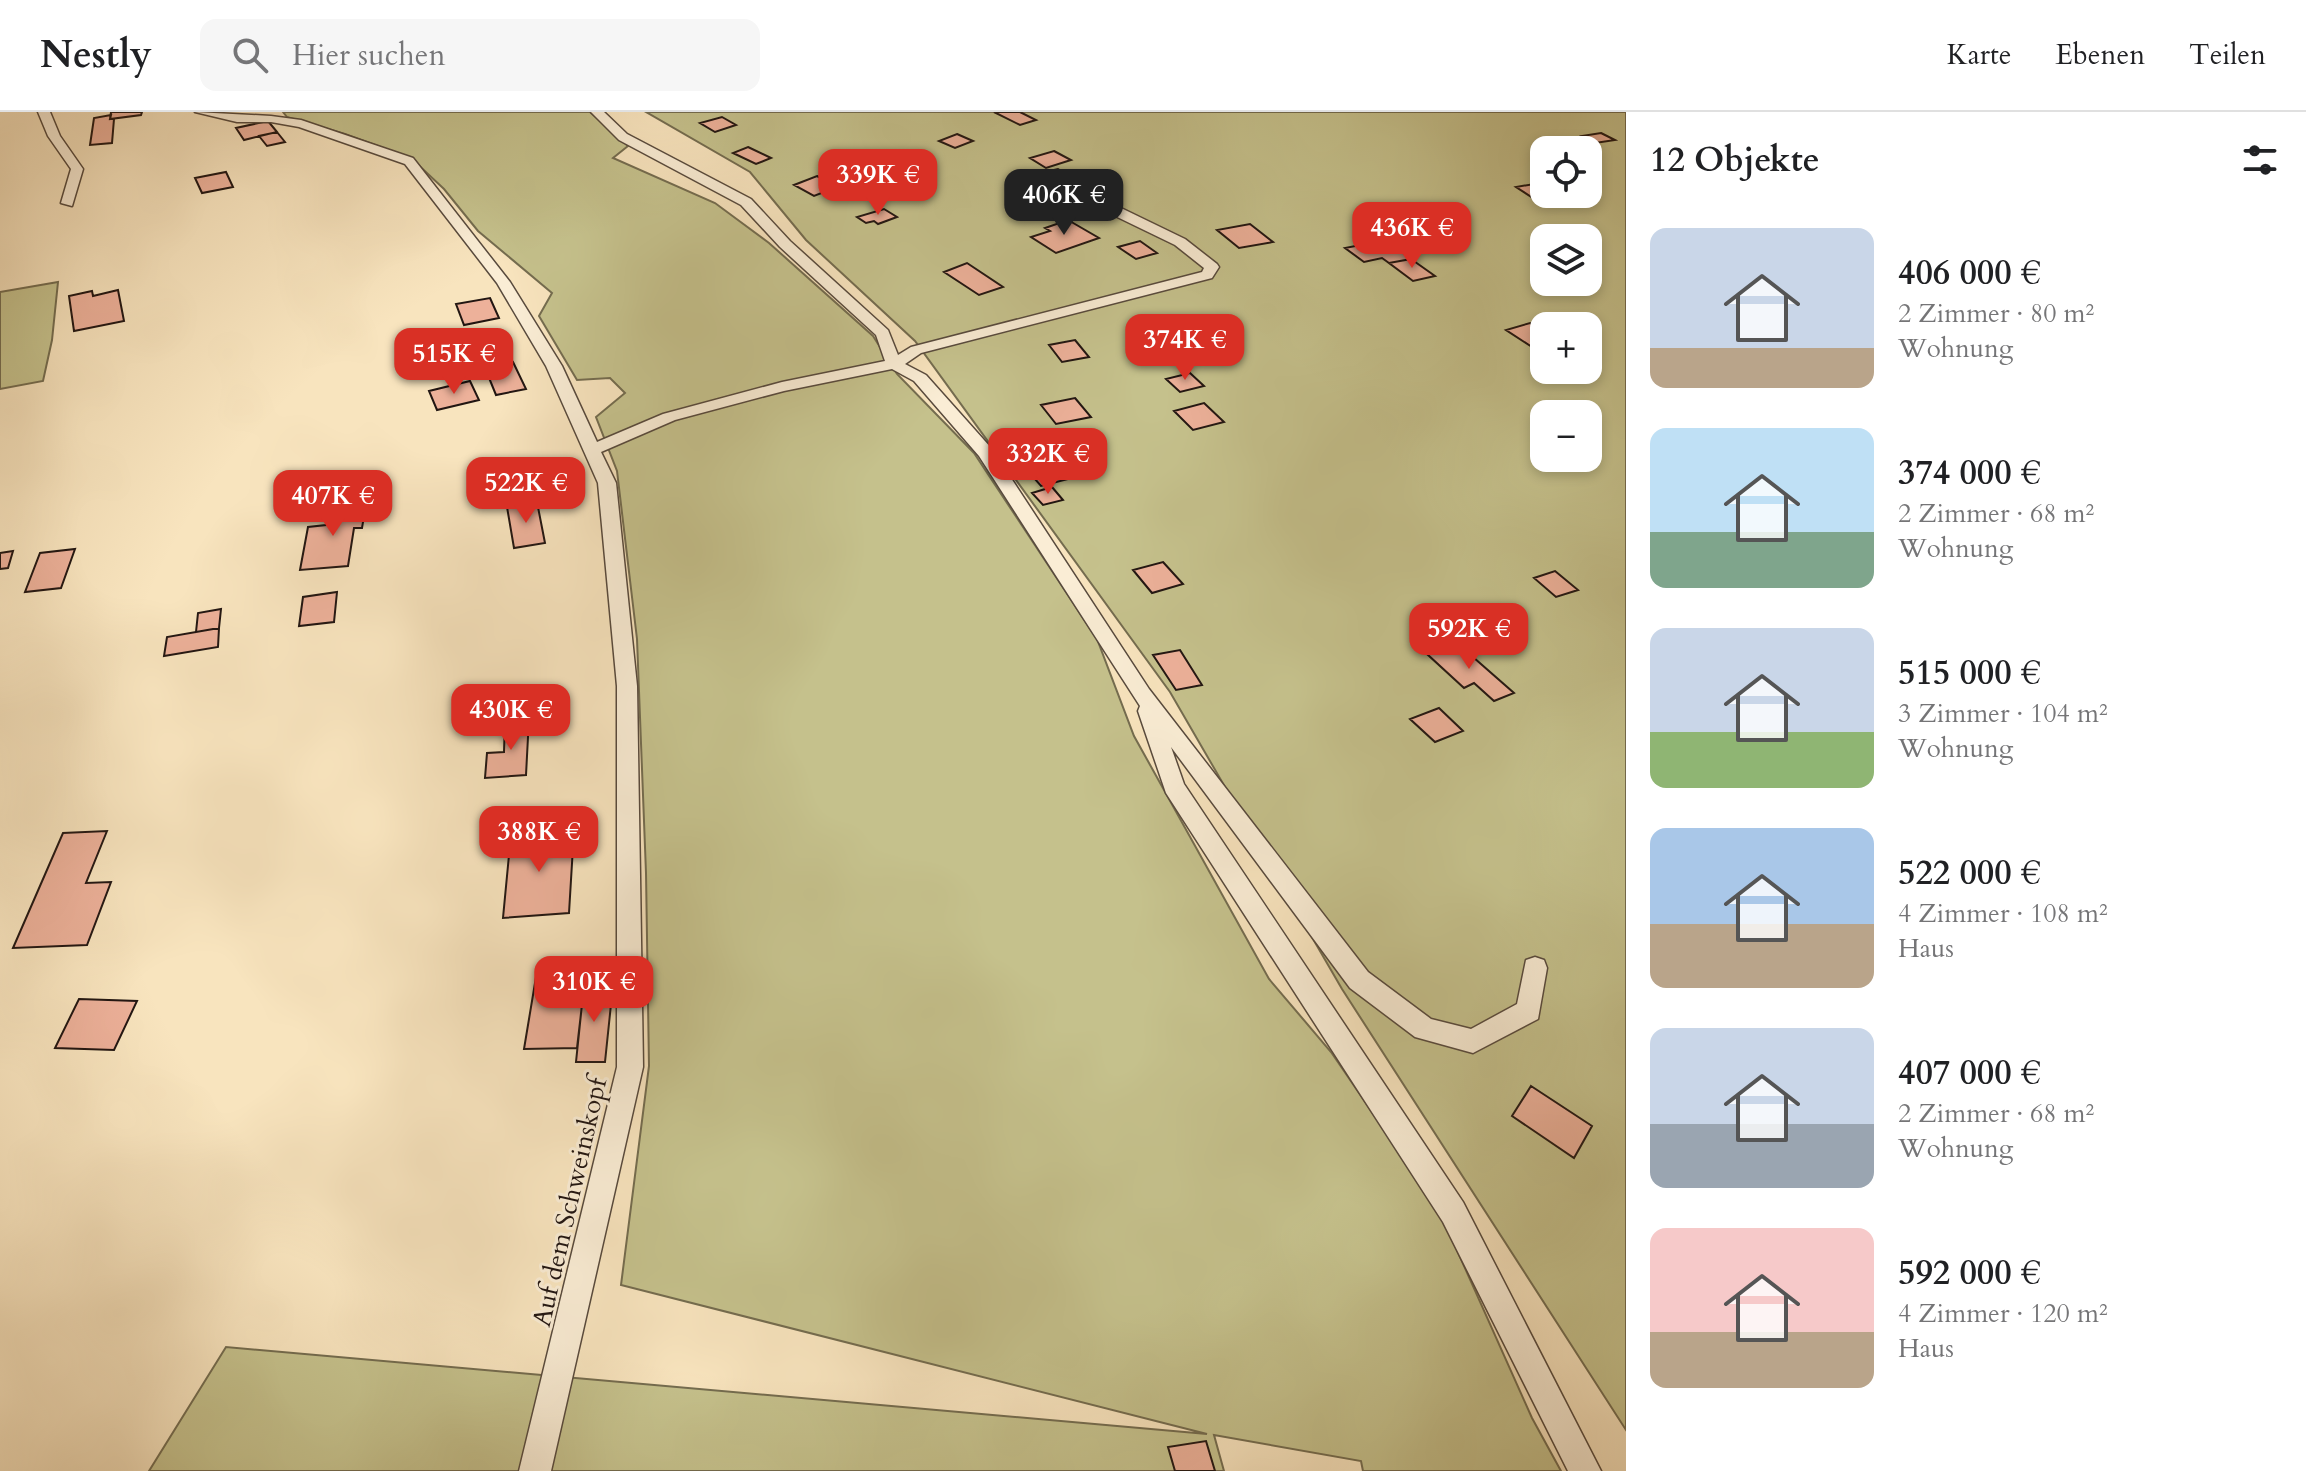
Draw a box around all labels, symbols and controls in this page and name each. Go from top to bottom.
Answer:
search box [200,19,760,91]
text: Nestly [40,29,152,81]
icon: search [228,33,272,77]
text: Hier suchen [292,35,445,76]
text: Karte [1947,36,2012,74]
text: Ebenen [2056,36,2145,74]
text: Teilen [2189,36,2266,74]
map controls [1530,136,1602,472]
button: locate [1530,136,1602,208]
text: 12 Objekte [1650,137,1820,183]
icon: filters [2238,138,2282,182]
pin: 339K € [813,149,943,217]
text: 339K € [836,157,920,192]
pin: 406K € [999,169,1129,237]
text: 406K € [1022,177,1106,212]
pin: 436K € [1347,202,1477,270]
text: 436K € [1370,210,1454,245]
button: layers [1530,224,1602,296]
text: 406 000 € [1898,250,2041,296]
icon: home [1714,260,1810,356]
text: 2 Zimmer · 80 m² [1898,296,2094,331]
button: + [1530,312,1602,384]
pin: 374K € [1120,314,1250,382]
text: 374K € [1143,322,1227,357]
pin: 515K € [389,328,519,396]
text: Wohnung [1898,331,2013,366]
text: 515K € [412,336,496,371]
button: − [1530,400,1602,472]
pin: 332K € [983,428,1113,496]
text: 332K € [1006,436,1090,471]
text: 374 000 € [1898,450,2041,496]
pin: 522K € [461,457,591,525]
icon: home [1714,460,1810,556]
text: 522K € [484,465,568,500]
pin: 407K € [268,470,398,538]
text: 407K € [291,478,375,513]
text: 2 Zimmer · 68 m² [1898,496,2094,531]
text: Wohnung [1898,531,2013,566]
pin: 592K € [1404,603,1534,671]
text: 592K € [1427,611,1511,646]
text: 515 000 € [1898,650,2041,696]
icon: home [1714,660,1810,756]
pin: 430K € [446,684,576,752]
text: 430K € [469,692,553,727]
text: 3 Zimmer · 104 m² [1898,696,2108,731]
text: Wohnung [1898,731,2013,766]
pin: 388K € [474,806,604,874]
text: 388K € [497,814,581,849]
text: 522 000 € [1898,850,2041,896]
icon: home [1714,860,1810,956]
text: 4 Zimmer · 108 m² [1898,896,2108,931]
text: Haus [1898,931,1954,966]
pin: 310K € [529,956,659,1024]
text: 310K € [552,964,636,999]
text: 407 000 € [1898,1050,2041,1096]
icon: home [1714,1060,1810,1156]
street label: Auf dem Schweinskopf [524,1070,616,1330]
text: 2 Zimmer · 68 m² [1898,1096,2094,1131]
text: Wohnung [1898,1131,2013,1166]
text: 592 000 € [1898,1250,2041,1296]
icon: home [1714,1260,1810,1356]
text: 4 Zimmer · 120 m² [1898,1296,2108,1331]
text: Haus [1898,1331,1954,1366]

